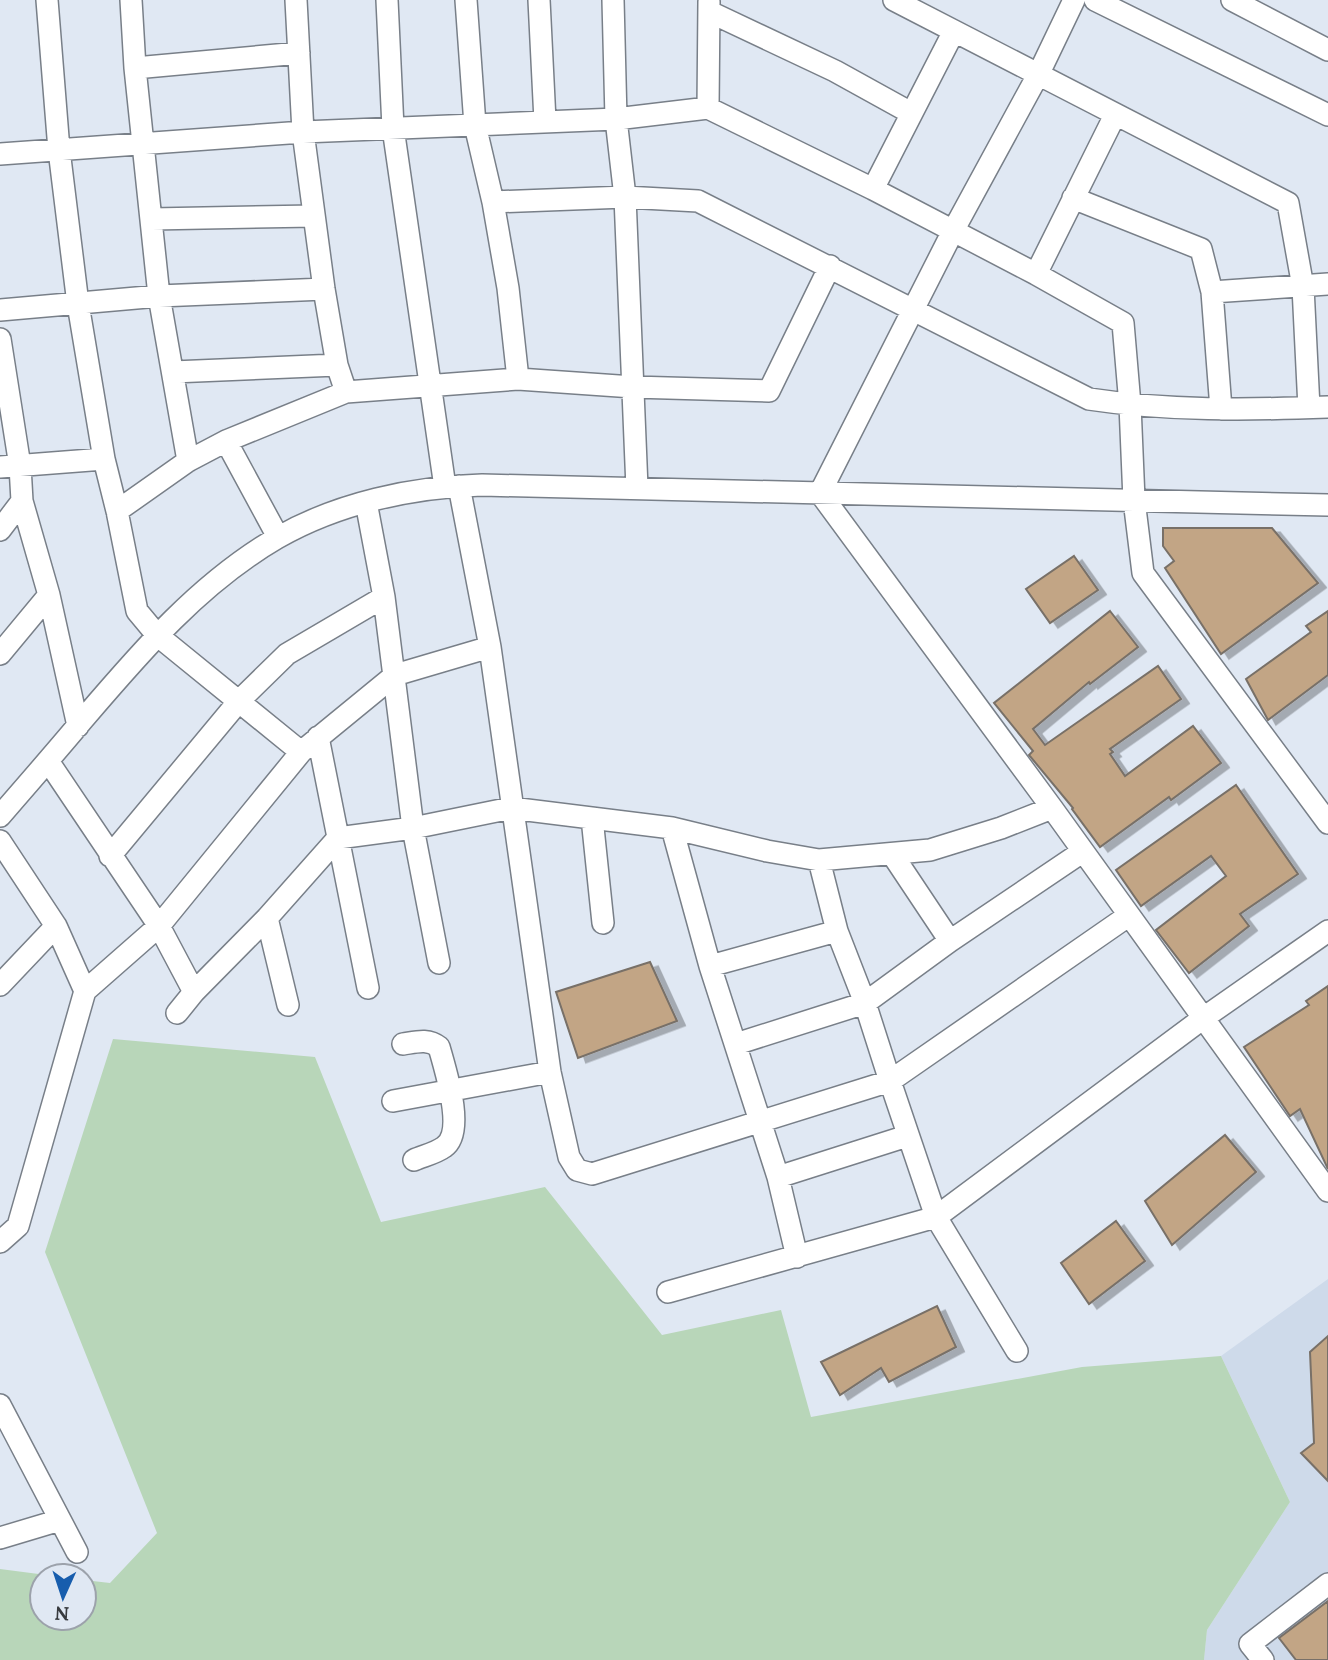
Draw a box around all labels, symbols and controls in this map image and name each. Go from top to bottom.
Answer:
north arrow [28,1562,98,1632]
text: N [54,1602,70,1626]

